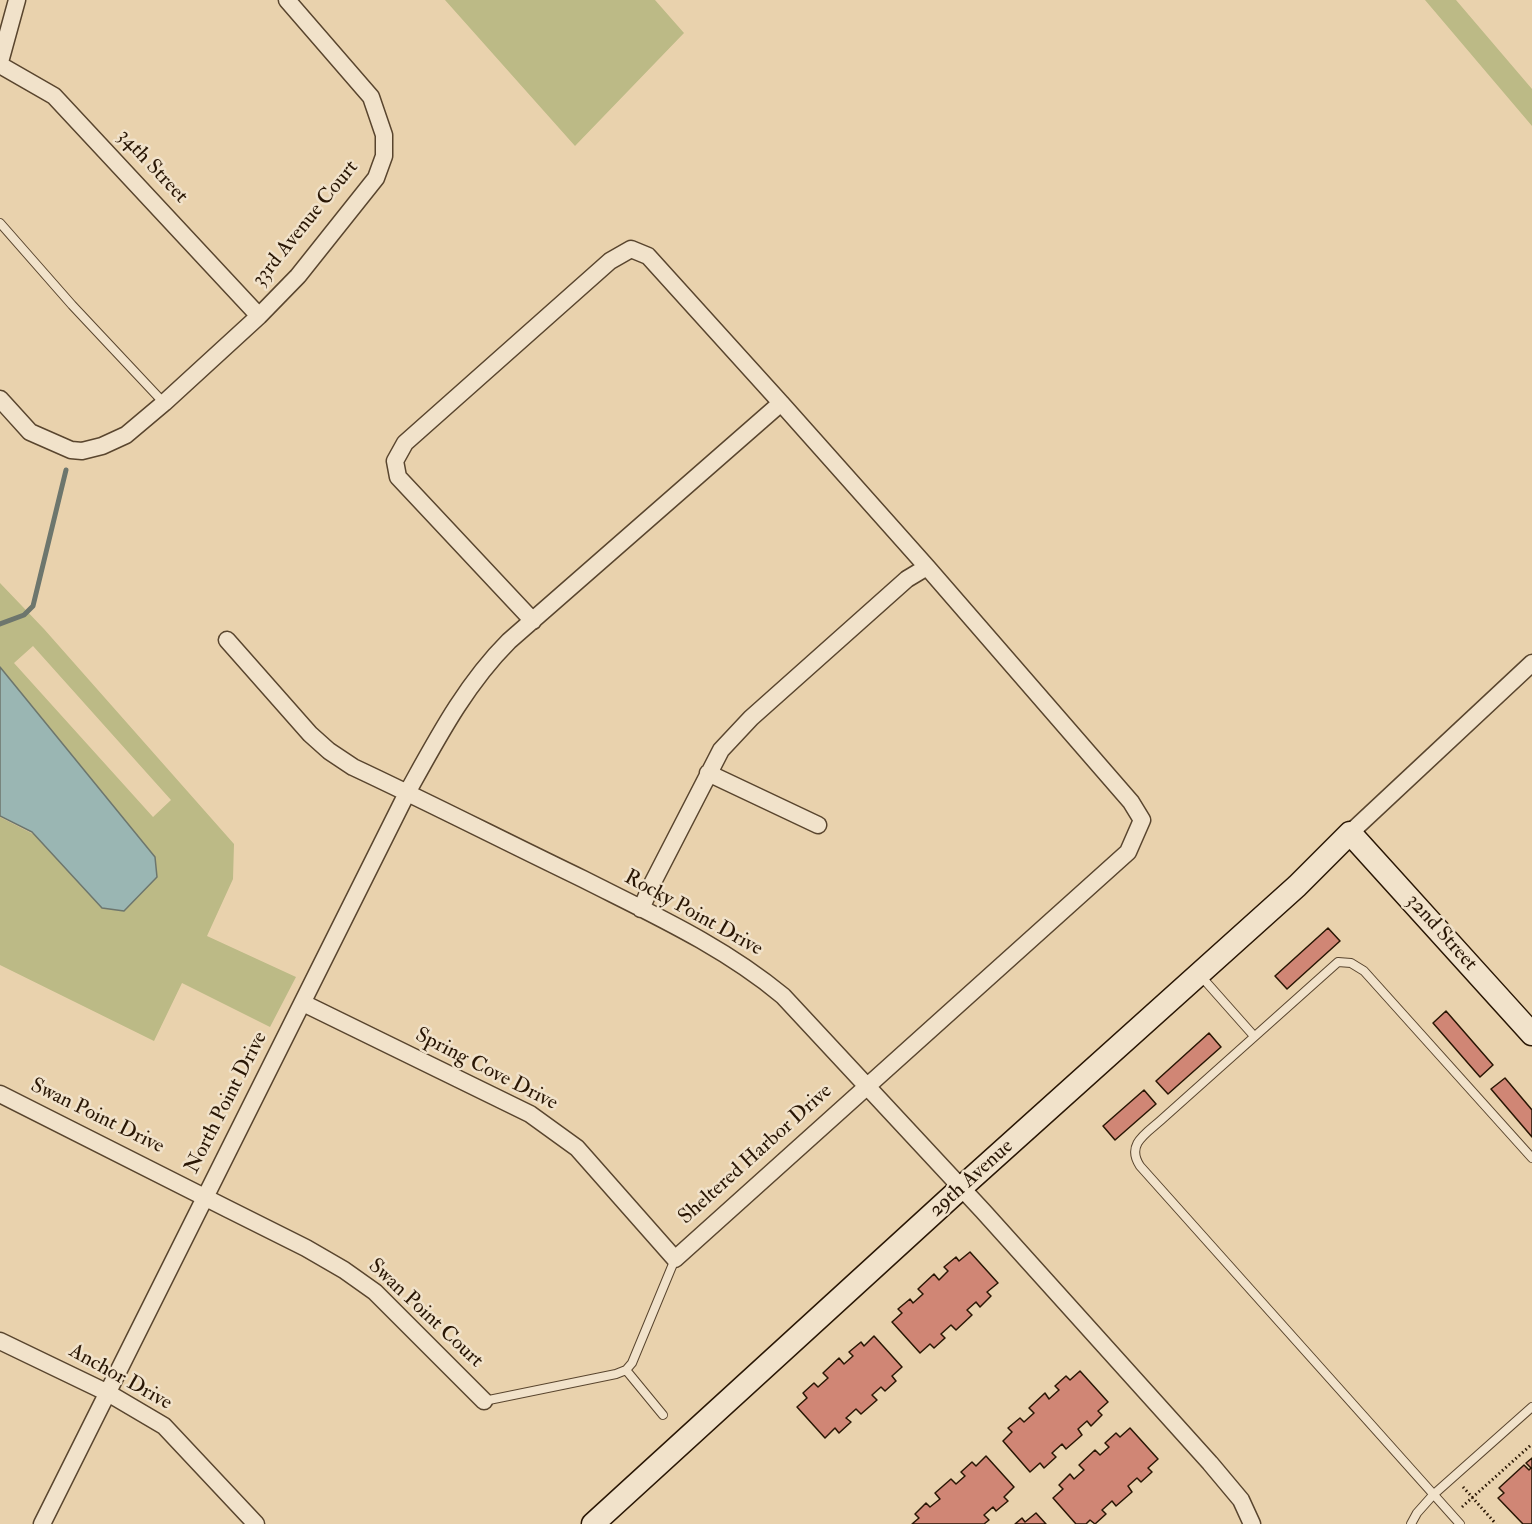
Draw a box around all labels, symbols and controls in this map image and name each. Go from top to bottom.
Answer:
street label: 34th Street [111,125,193,209]
street label: 33rd Avenue Court [248,156,364,292]
street label: Rocky Point Drive [619,866,767,962]
street label: 32nd Street [1400,889,1482,977]
street label: Spring Cove Drive [410,1023,562,1117]
street label: North Point Drive [180,1028,274,1178]
street label: Swan Point Drive [26,1074,168,1160]
street label: Sheltered Harbor Drive [674,1079,838,1231]
street label: 29th Avenue [925,1135,1019,1223]
street label: Swan Point Court [362,1254,488,1374]
street label: Anchor Drive [64,1339,176,1417]

